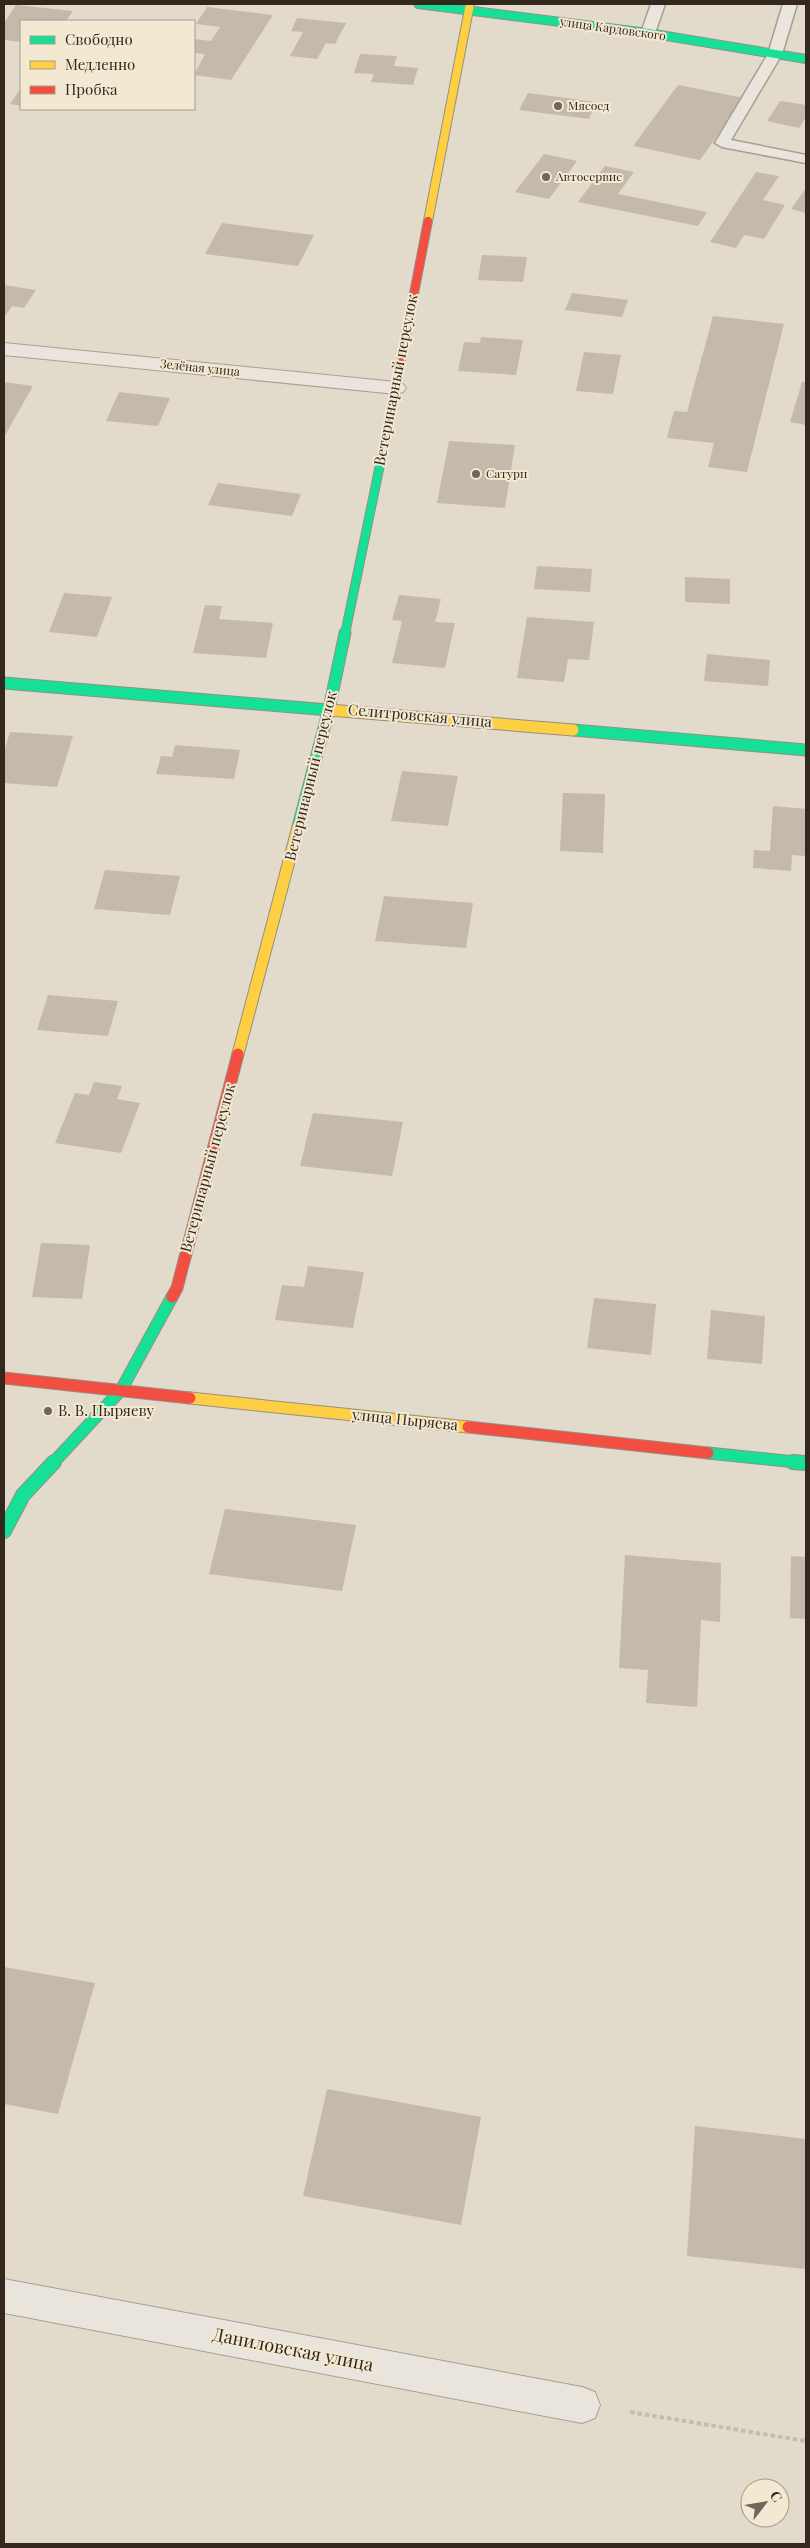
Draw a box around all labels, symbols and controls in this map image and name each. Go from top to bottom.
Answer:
street label: улица Кардовского [558,13,668,43]
legend [20,20,195,110]
text: Свободно [65,29,133,49]
text: Медленно [65,54,135,74]
text: Пробка [65,79,118,99]
place label: Мясоед [568,97,610,113]
marker: Мясоед [552,100,564,112]
place label: Автосервис [555,168,622,184]
marker: Автосервис [540,171,552,183]
street label: Ветеринарный переулок [369,292,422,467]
street label: Зелёная улица [159,355,241,379]
place label: Сатурн [486,465,527,481]
marker: Сатурн [470,468,482,480]
street label: Ветеринарный переулок [279,688,341,863]
street label: Селитровская улица [347,699,493,731]
street label: Ветеринарный переулок [175,1081,239,1254]
place label: В. В. Пыряеву [58,1400,155,1420]
street label: улица Пыряева [350,1403,460,1435]
marker: В. В. Пыряеву [42,1405,54,1417]
street label: Даниловская улица [211,2322,376,2376]
north arrow [740,2478,790,2528]
text: С [766,2487,787,2505]

